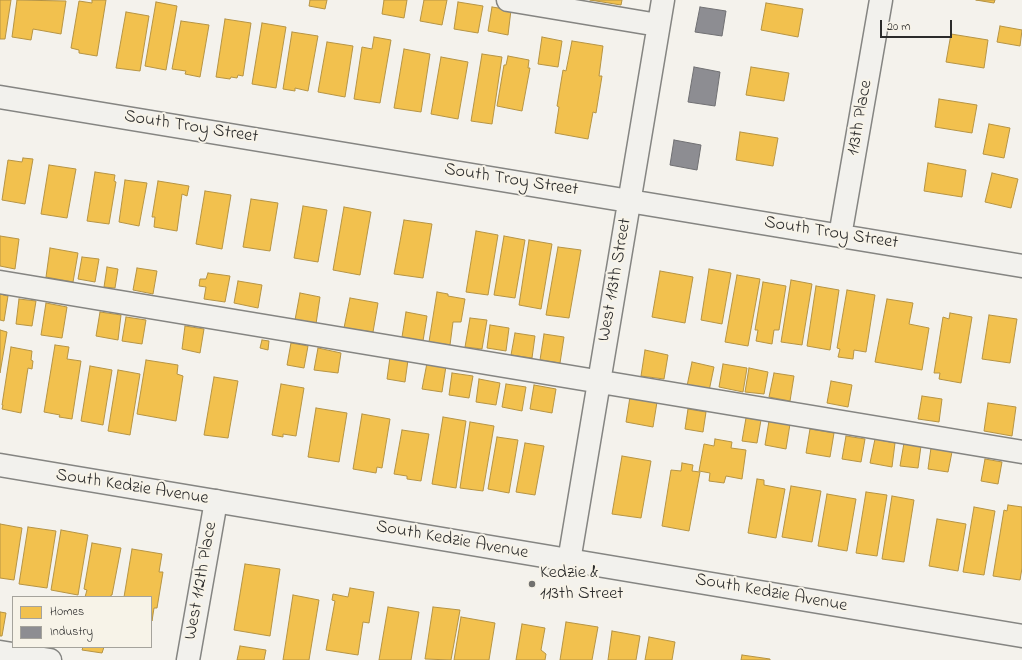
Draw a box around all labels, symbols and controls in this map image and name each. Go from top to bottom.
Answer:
scale bar [882,12,954,38]
text: 20 m [887,18,910,36]
street label: 113th Place [844,79,878,157]
street label: South Troy Street [122,107,260,149]
street label: South Troy Street [442,160,580,202]
street label: South Troy Street [762,213,900,255]
street label: West 113th Street [595,217,637,343]
street label: South Kedzie Avenue [54,465,210,511]
street label: South Kedzie Avenue [374,517,530,565]
street label: West 112th Place [181,520,223,642]
place label: Kedzie & 113th Street [540,563,623,606]
street label: South Kedzie Avenue [693,570,849,618]
marker: Kedzie & 113th Street [527,579,537,589]
legend [12,596,152,648]
text: Homes [50,603,84,621]
text: Industry [50,623,93,641]

